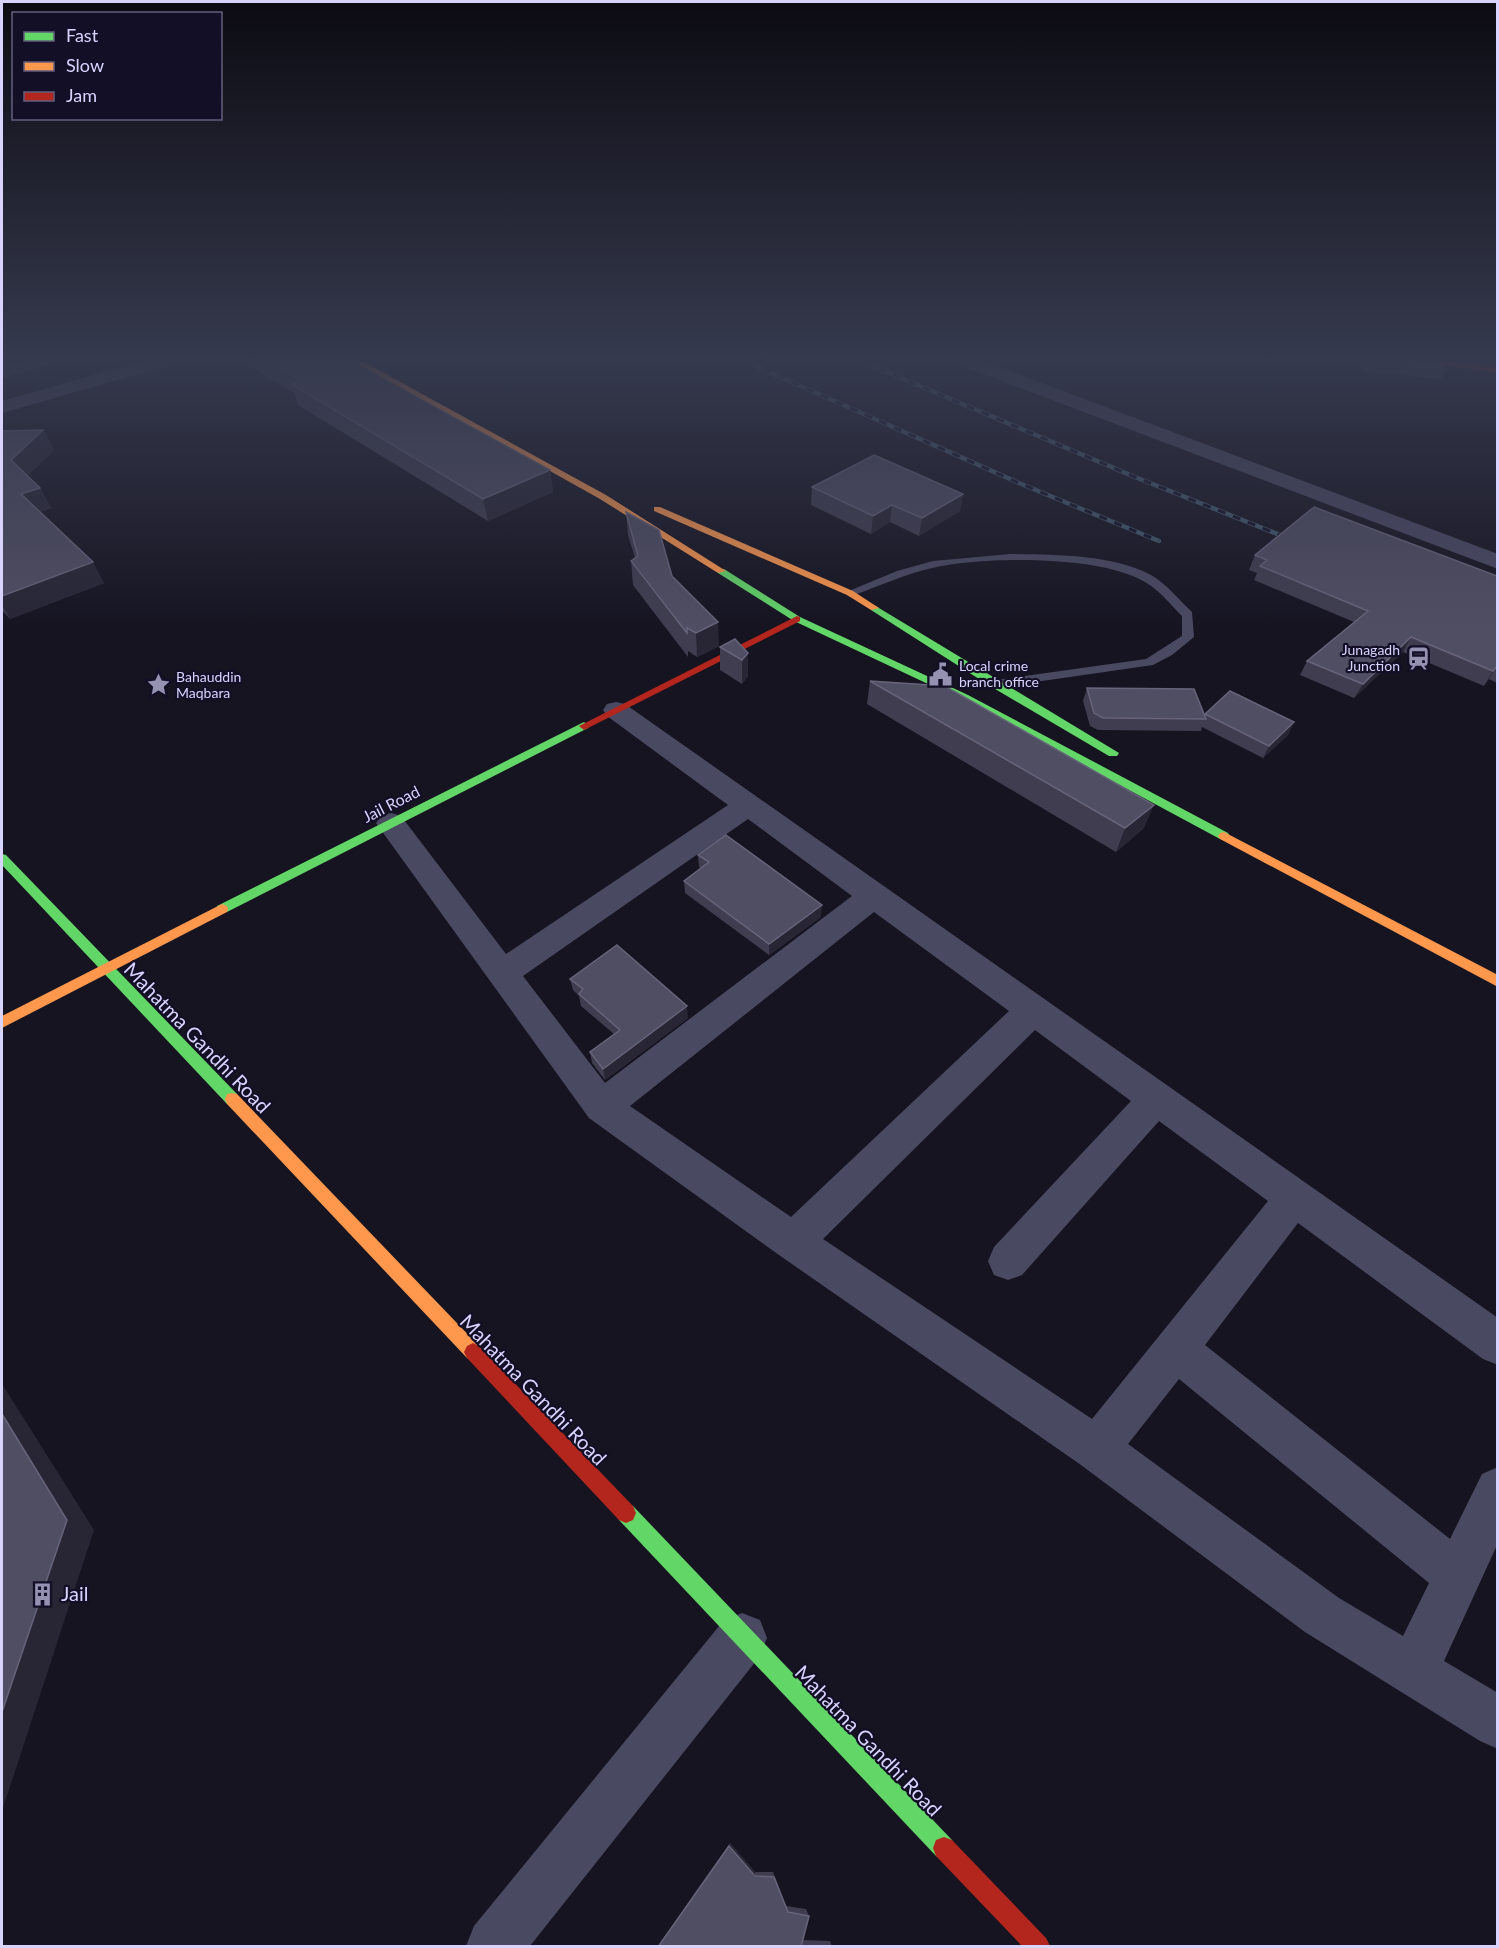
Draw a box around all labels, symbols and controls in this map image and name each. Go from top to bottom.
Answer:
legend [12,12,222,120]
text: Fast [66,24,99,46]
text: Slow [66,54,104,76]
text: Jam [66,84,97,106]
place label: Junagadh Junction [1342,641,1400,674]
station icon: Junagadh Junction [1405,645,1431,671]
place label: Local crime branch office [959,657,1039,690]
public building icon: Local crime branch office [928,661,954,687]
place label: Bahauddin Maqbara [176,668,241,701]
place icon: Bahauddin Maqbara [145,672,171,698]
street label: Jail Road [359,781,423,826]
street label: Mahatma Gandhi Road [120,957,276,1118]
street label: Mahatma Gandhi Road [456,1309,612,1470]
building icon: Jail [30,1581,56,1607]
place label: Jail [61,1581,89,1605]
street label: Mahatma Gandhi Road [791,1660,947,1821]

